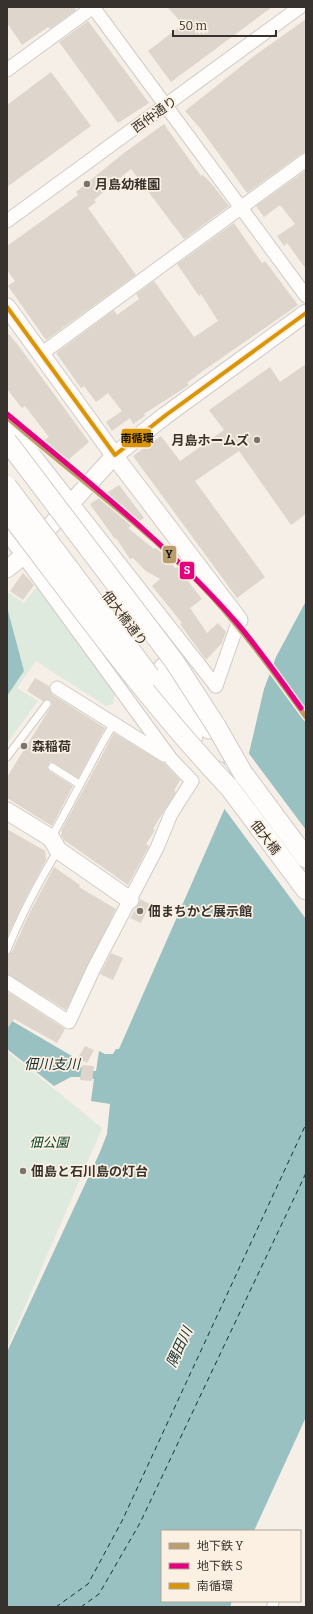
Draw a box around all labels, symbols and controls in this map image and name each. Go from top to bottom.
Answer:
scale bar [173,12,276,38]
text: 50 m [179,19,208,33]
street label: 西仲通り [129,93,180,136]
place label: 月島幼稚園 [95,177,160,192]
marker: 月島幼稚園 [82,179,92,189]
line badge: 南循環 [121,428,152,448]
text: 南循環 [121,432,154,445]
place label: 月島ホームズ [171,433,249,448]
marker: 月島ホームズ [252,435,262,445]
line badge: Y [162,545,177,564]
text: Y [165,548,173,561]
line badge: S [179,561,195,580]
text: S [184,564,191,577]
street label: 佃大橋通り [99,588,150,649]
place label: 森稲荷 [32,739,71,754]
marker: 森稲荷 [19,741,29,751]
street label: 佃大橋 [248,817,283,857]
place label: 佃まちかど展示館 [148,904,252,919]
marker: 佃まちかど展示館 [135,906,145,916]
water label: 佃川支川 [24,1056,82,1073]
park label: 佃公園 [29,1135,70,1150]
place label: 佃島と石川島の灯台 [31,1164,148,1179]
marker: 佃島と石川島の灯台 [18,1166,28,1176]
water label: 隅田川 [163,1323,197,1370]
legend [161,1530,301,1602]
text: 地下鉄 Y [197,1539,243,1553]
text: 地下鉄 S [197,1559,243,1573]
text: 南循環 [197,1579,233,1593]

